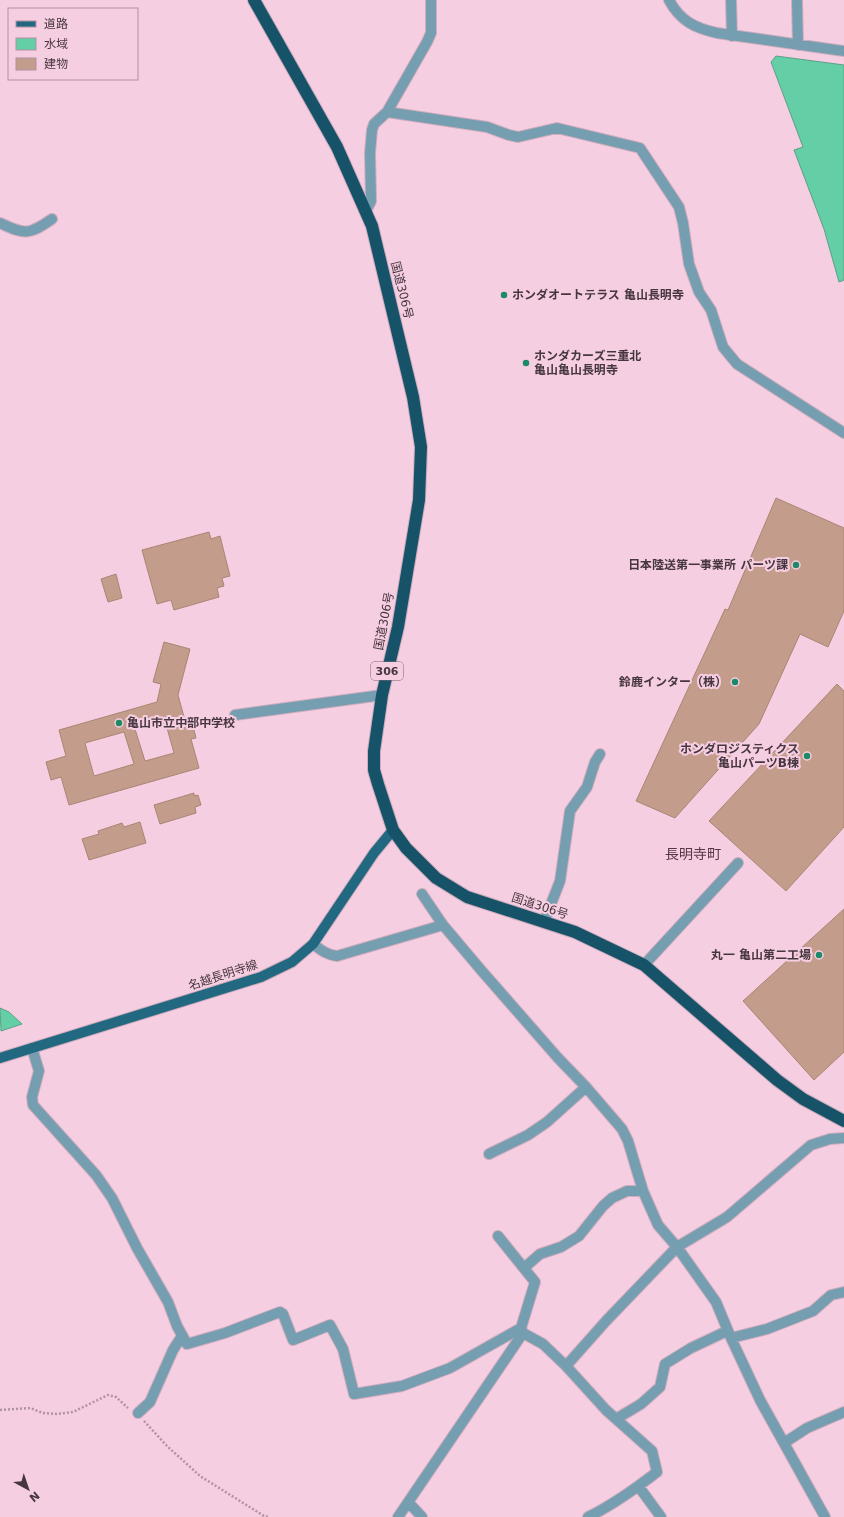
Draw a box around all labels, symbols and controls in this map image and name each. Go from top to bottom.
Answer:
legend [8,8,138,80]
text: 道路 [44,17,68,31]
text: 水域 [44,37,68,51]
text: 建物 [44,57,68,71]
street label: 国道306号 [388,260,416,320]
place label: ホンダオートテラス 亀山長明寺 [512,288,684,302]
marker: ホンダオートテラス 亀山長明寺 [499,290,509,300]
place label: ホンダカーズ三重北 亀山亀山長明寺 [534,349,641,377]
marker: ホンダカーズ三重北 亀山亀山長明寺 [521,358,531,368]
place label: 日本陸送第一事業所 パーツ課 [628,558,788,572]
marker: 日本陸送第一事業所 パーツ課 [791,560,801,570]
street label: 国道306号 [372,591,396,651]
road number: 306 [371,662,403,680]
place label: 鈴鹿インター（株） [618,675,727,689]
marker: 鈴鹿インター（株） [730,677,740,687]
place label: 亀山市立中部中学校 [127,716,235,730]
marker: 亀山市立中部中学校 [114,718,124,728]
place label: ホンダロジスティクス 亀山パーツB棟 [680,742,799,770]
marker: ホンダロジスティクス 亀山パーツB棟 [802,751,812,761]
district label: 長明寺町 [665,846,721,862]
street label: 国道306号 [510,890,570,922]
place label: 丸一 亀山第二工場 [711,948,811,962]
marker: 丸一 亀山第二工場 [814,950,824,960]
street label: 名越長明寺線 [187,957,259,993]
north arrow [8,1469,48,1509]
text: N [26,1488,42,1504]

